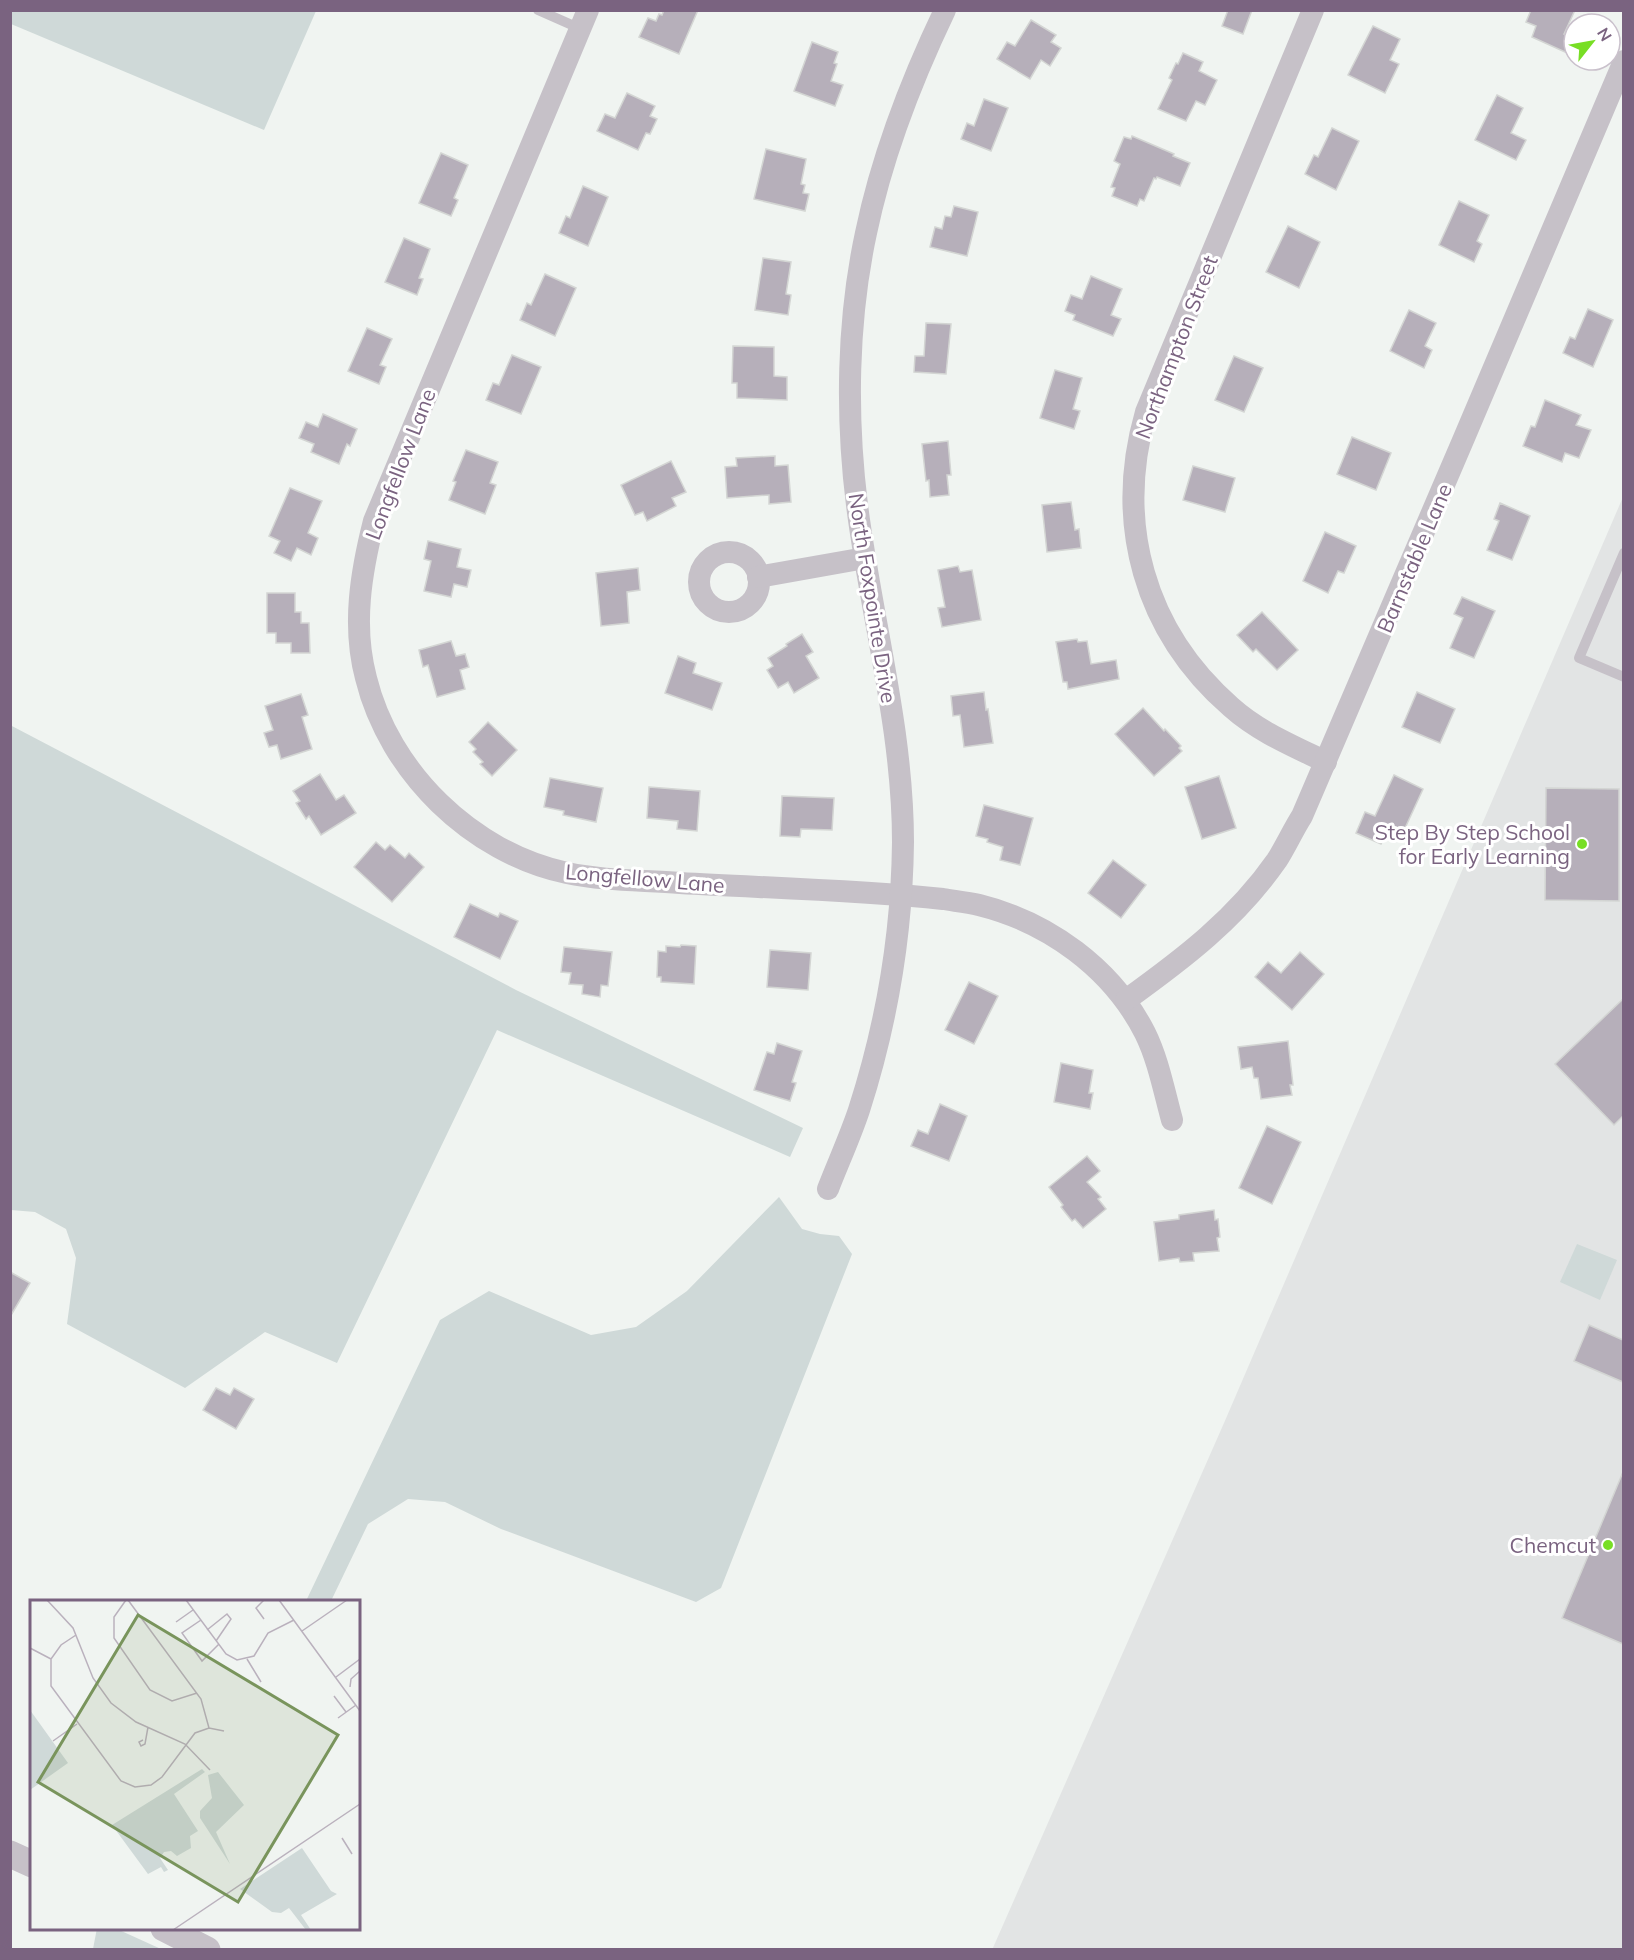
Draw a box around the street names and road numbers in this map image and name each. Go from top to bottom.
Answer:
street label: Northampton Street [1129,252,1223,442]
street label: Longfellow Lane [359,385,441,543]
street label: Barnstable Lane [1371,480,1457,636]
street label: North Foxpointe Drive [844,491,902,705]
street label: Longfellow Lane [564,858,726,898]

